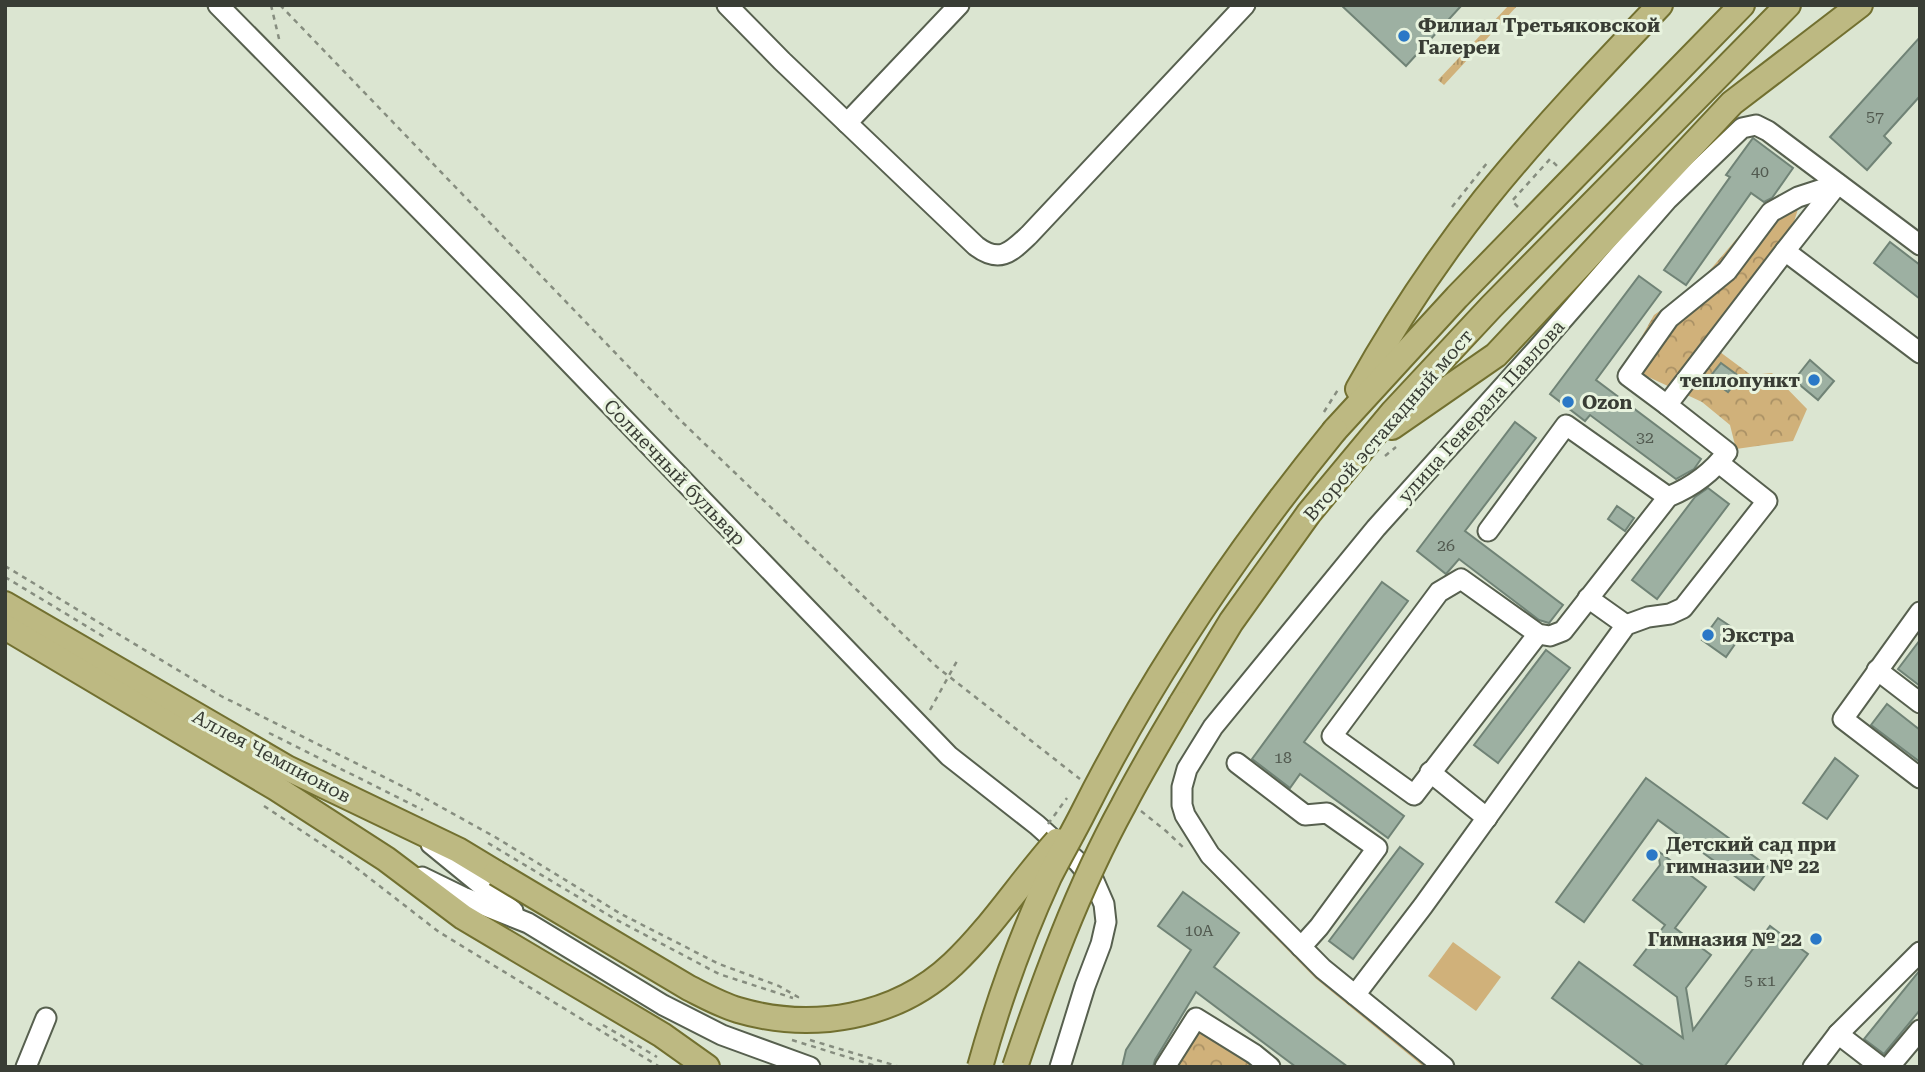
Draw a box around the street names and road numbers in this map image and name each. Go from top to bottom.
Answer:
street label: улица Генерала Павлова [1393,315,1570,507]
street label: Второй эстакадный мост [1299,325,1478,526]
street label: Солнечный бульвар [599,394,750,550]
street label: Аллея Чемпионов [189,705,355,808]

